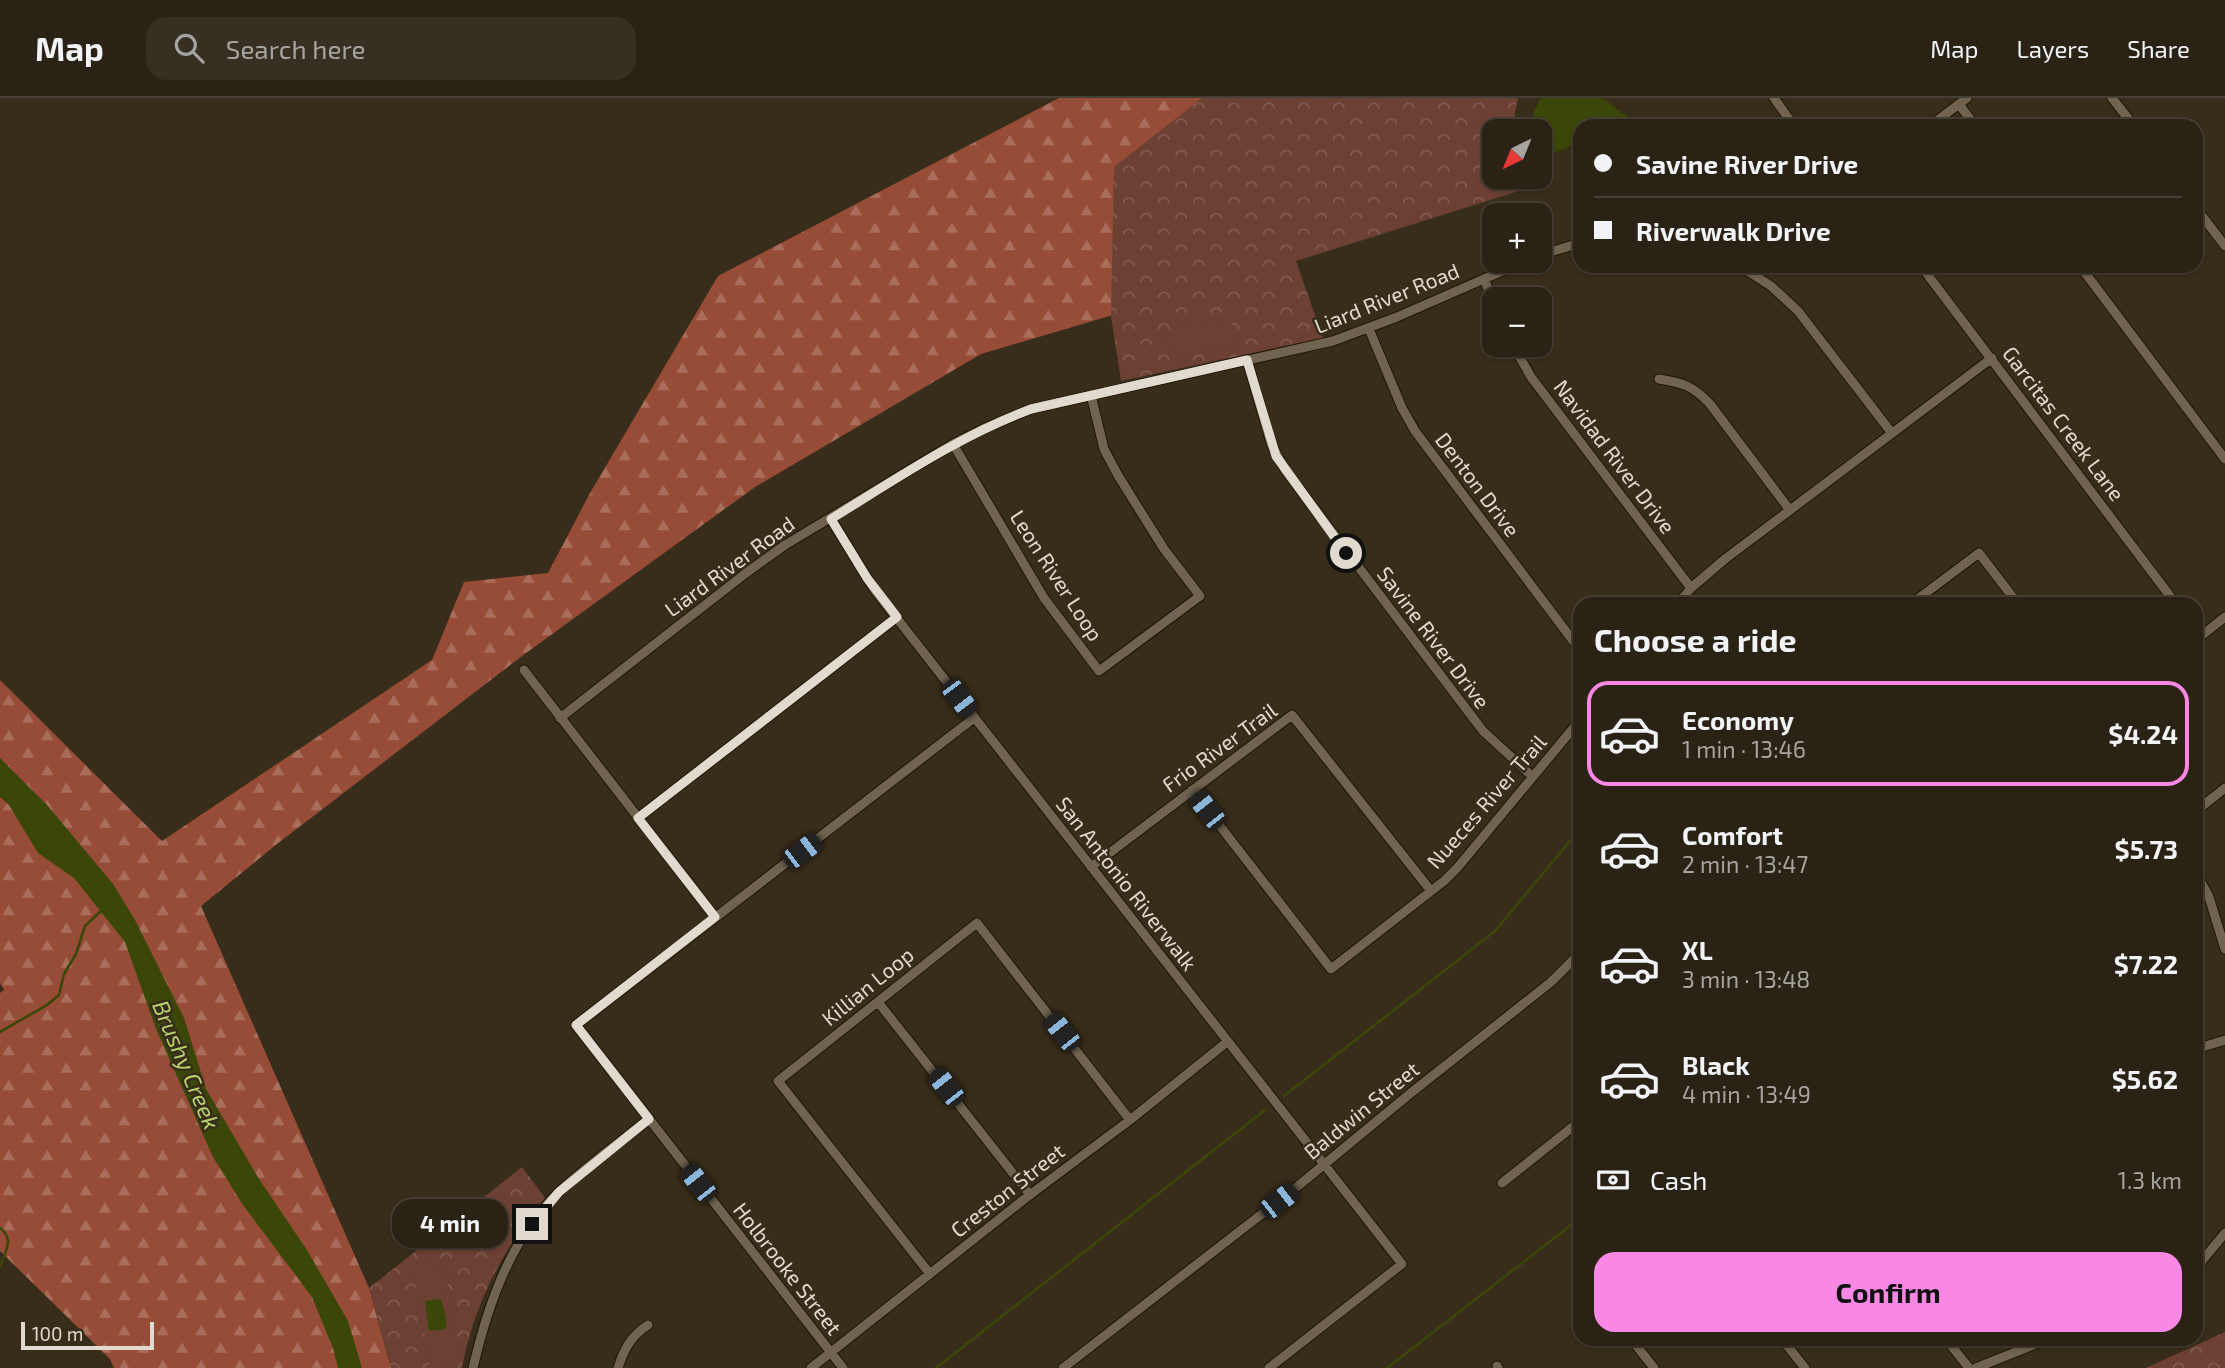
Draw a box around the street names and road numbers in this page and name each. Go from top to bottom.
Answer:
street label: Liard River Road [1310,257,1462,338]
street label: Garcitas Creek Lane [1998,341,2130,505]
street label: Navidad River Drive [1549,374,1681,538]
street label: Denton Drive [1431,427,1526,541]
street label: Leon River Loop [1006,505,1109,645]
street label: Liard River Road [659,510,799,621]
street label: Savine River Drive [1373,561,1496,713]
street label: Frio River Trail [1157,696,1282,797]
street label: Nueces River Trail [1421,728,1551,873]
street label: San Antonio Riverwalk [1052,791,1203,975]
street label: Killian Loop [816,941,918,1030]
street label: Baldwin Street [1299,1056,1424,1164]
street label: Creston Street [945,1138,1069,1242]
street label: Holbrooke Street [729,1197,848,1339]

